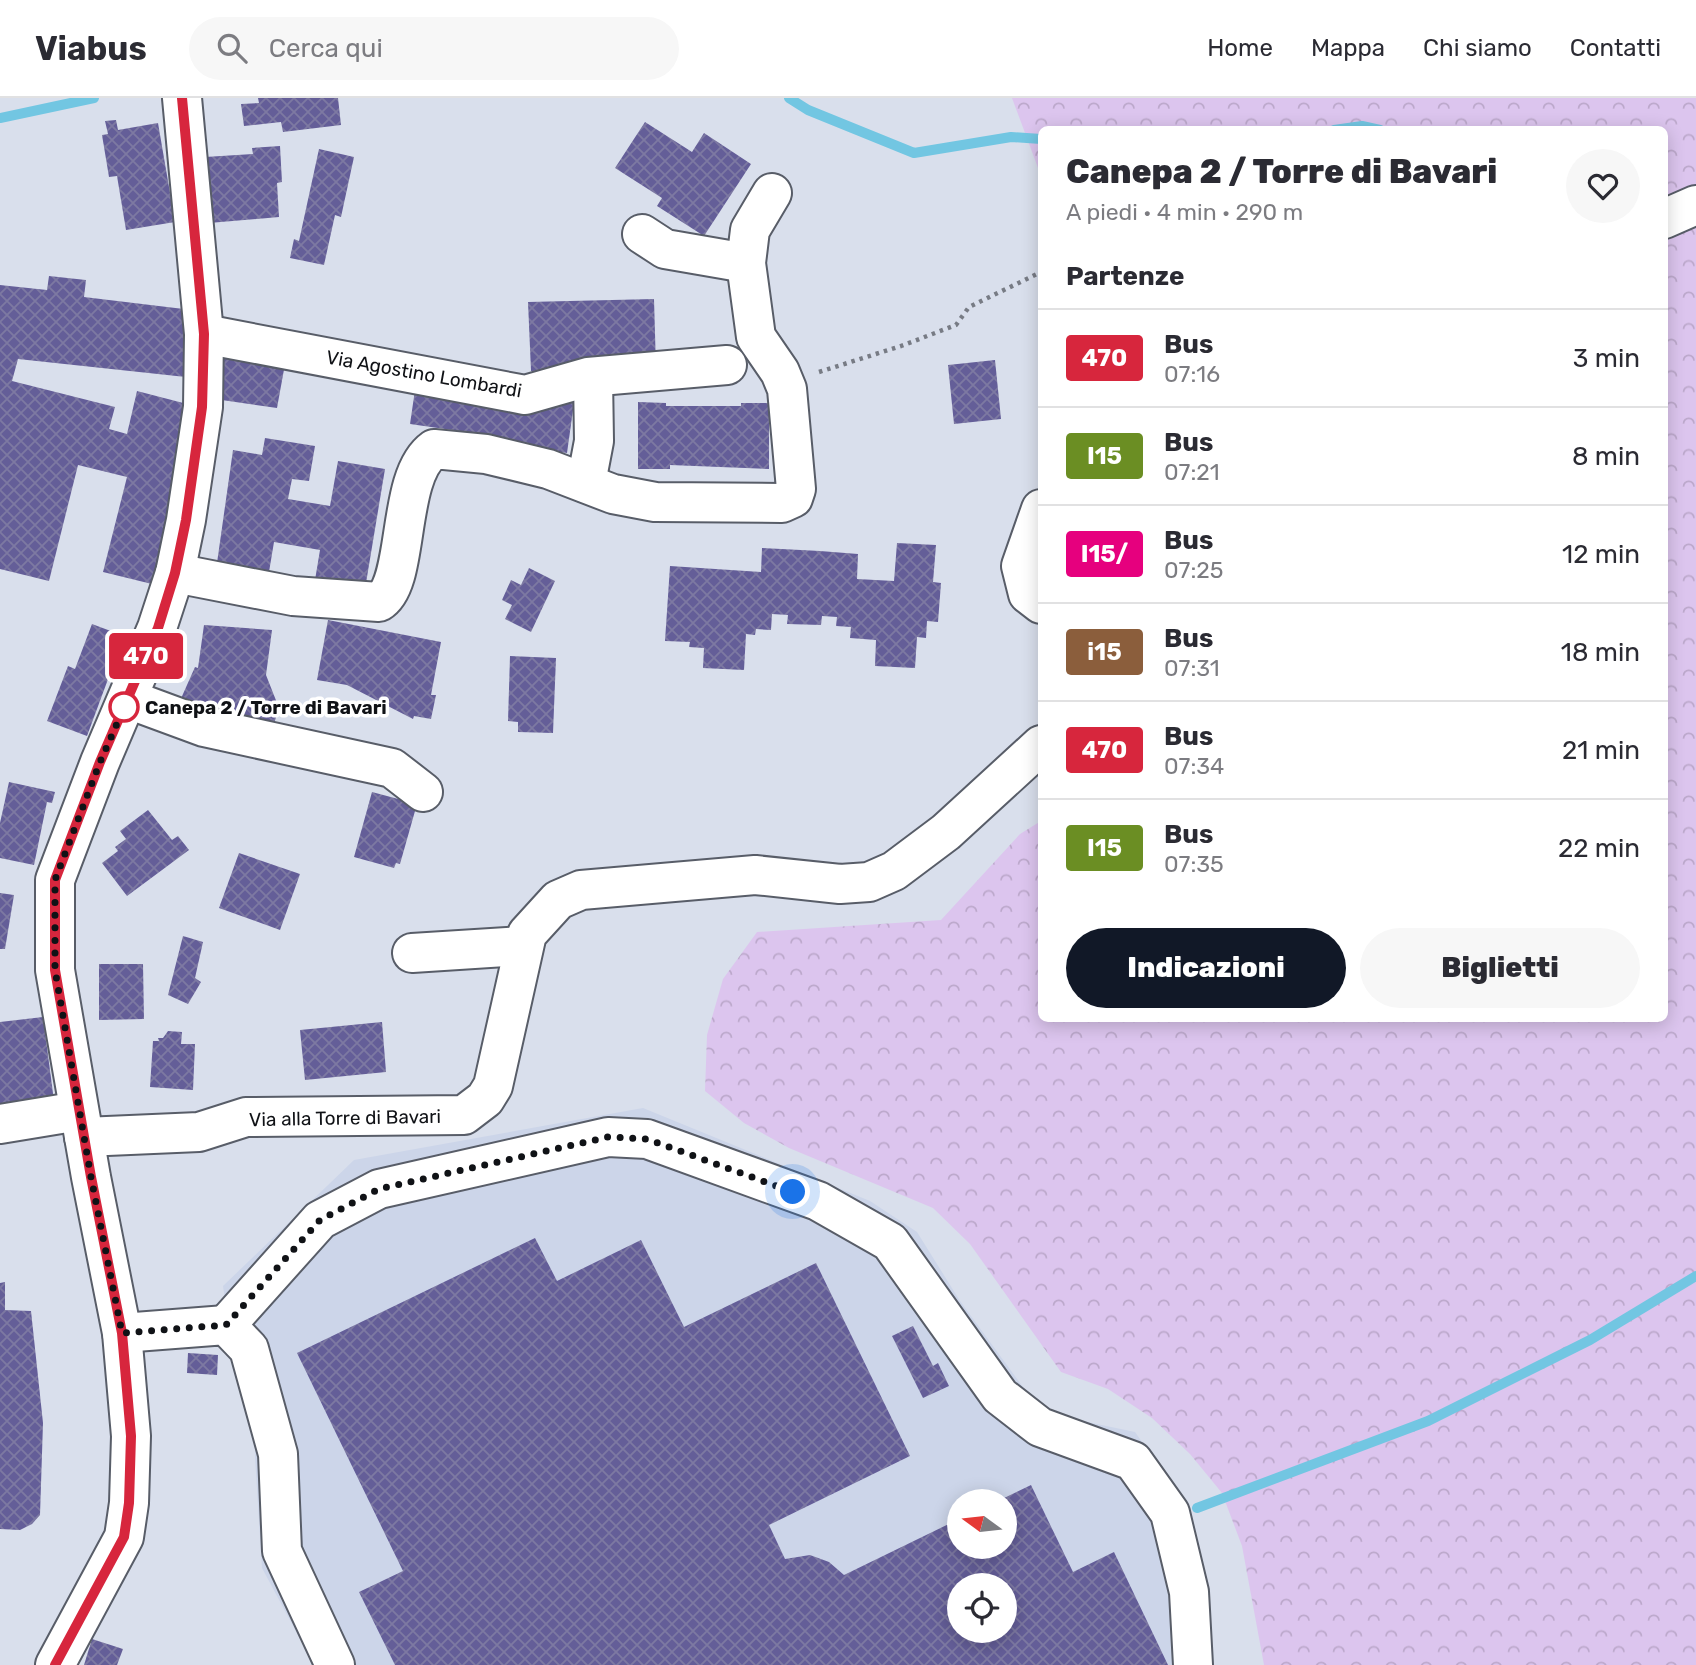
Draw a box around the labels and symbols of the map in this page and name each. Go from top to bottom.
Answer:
street label: Via Agostino Lombardi [324,345,524,403]
line badge: 470 [106,633,186,679]
marker: Canepa 2 / Torre di Bavari [109,692,139,722]
place label: Canepa 2 / Torre di Bavari [145,696,387,719]
street label: Via alla Torre di Bavari [249,1105,441,1131]
your location [775,1174,810,1209]
north arrow [947,1489,1017,1559]

